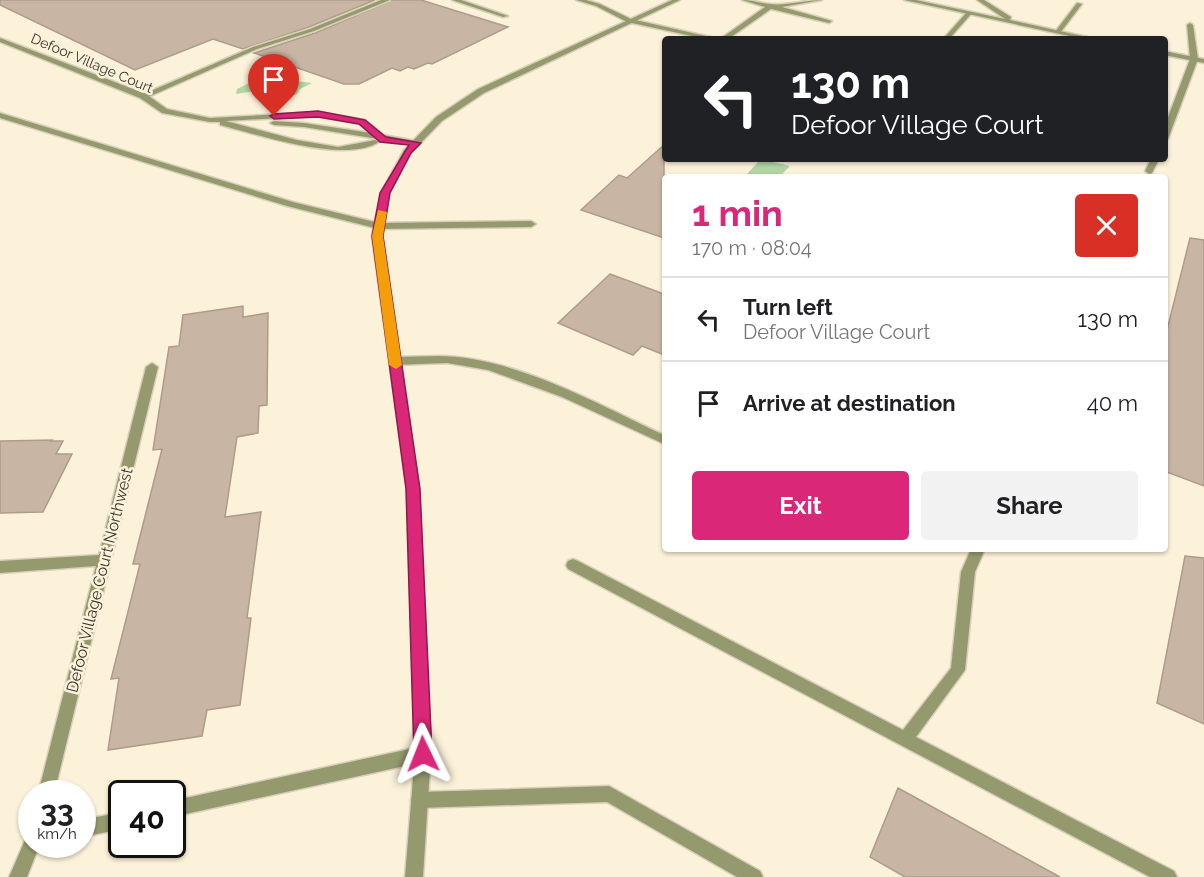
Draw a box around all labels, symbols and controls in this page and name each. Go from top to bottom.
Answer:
street label: Defoor Village Court [29,30,156,96]
pin [248,54,299,116]
text: 130 m [791,59,910,108]
icon: left [692,60,770,138]
icon: arrive [257,63,290,96]
text: Defoor Village Court [791,109,1044,140]
text: 1 min [692,192,783,234]
button: close [1075,194,1138,257]
text: 170 m · 08:04 [692,236,812,260]
text: Turn left [743,294,833,320]
icon: left [692,303,725,336]
text: 130 m [1078,306,1138,332]
text: Defoor Village Court [743,320,930,344]
icon: arrive [692,387,725,420]
text: Arrive at destination [743,390,956,416]
text: 40 m [1087,390,1138,416]
street label: Defoor Village Court Northwest [62,465,137,694]
button: Exit [692,471,909,540]
button: Share [921,471,1138,540]
position arrow [391,722,455,786]
speed limit sign: 40 [108,780,186,858]
text: 33 [40,794,74,829]
text: km/h [37,825,77,843]

